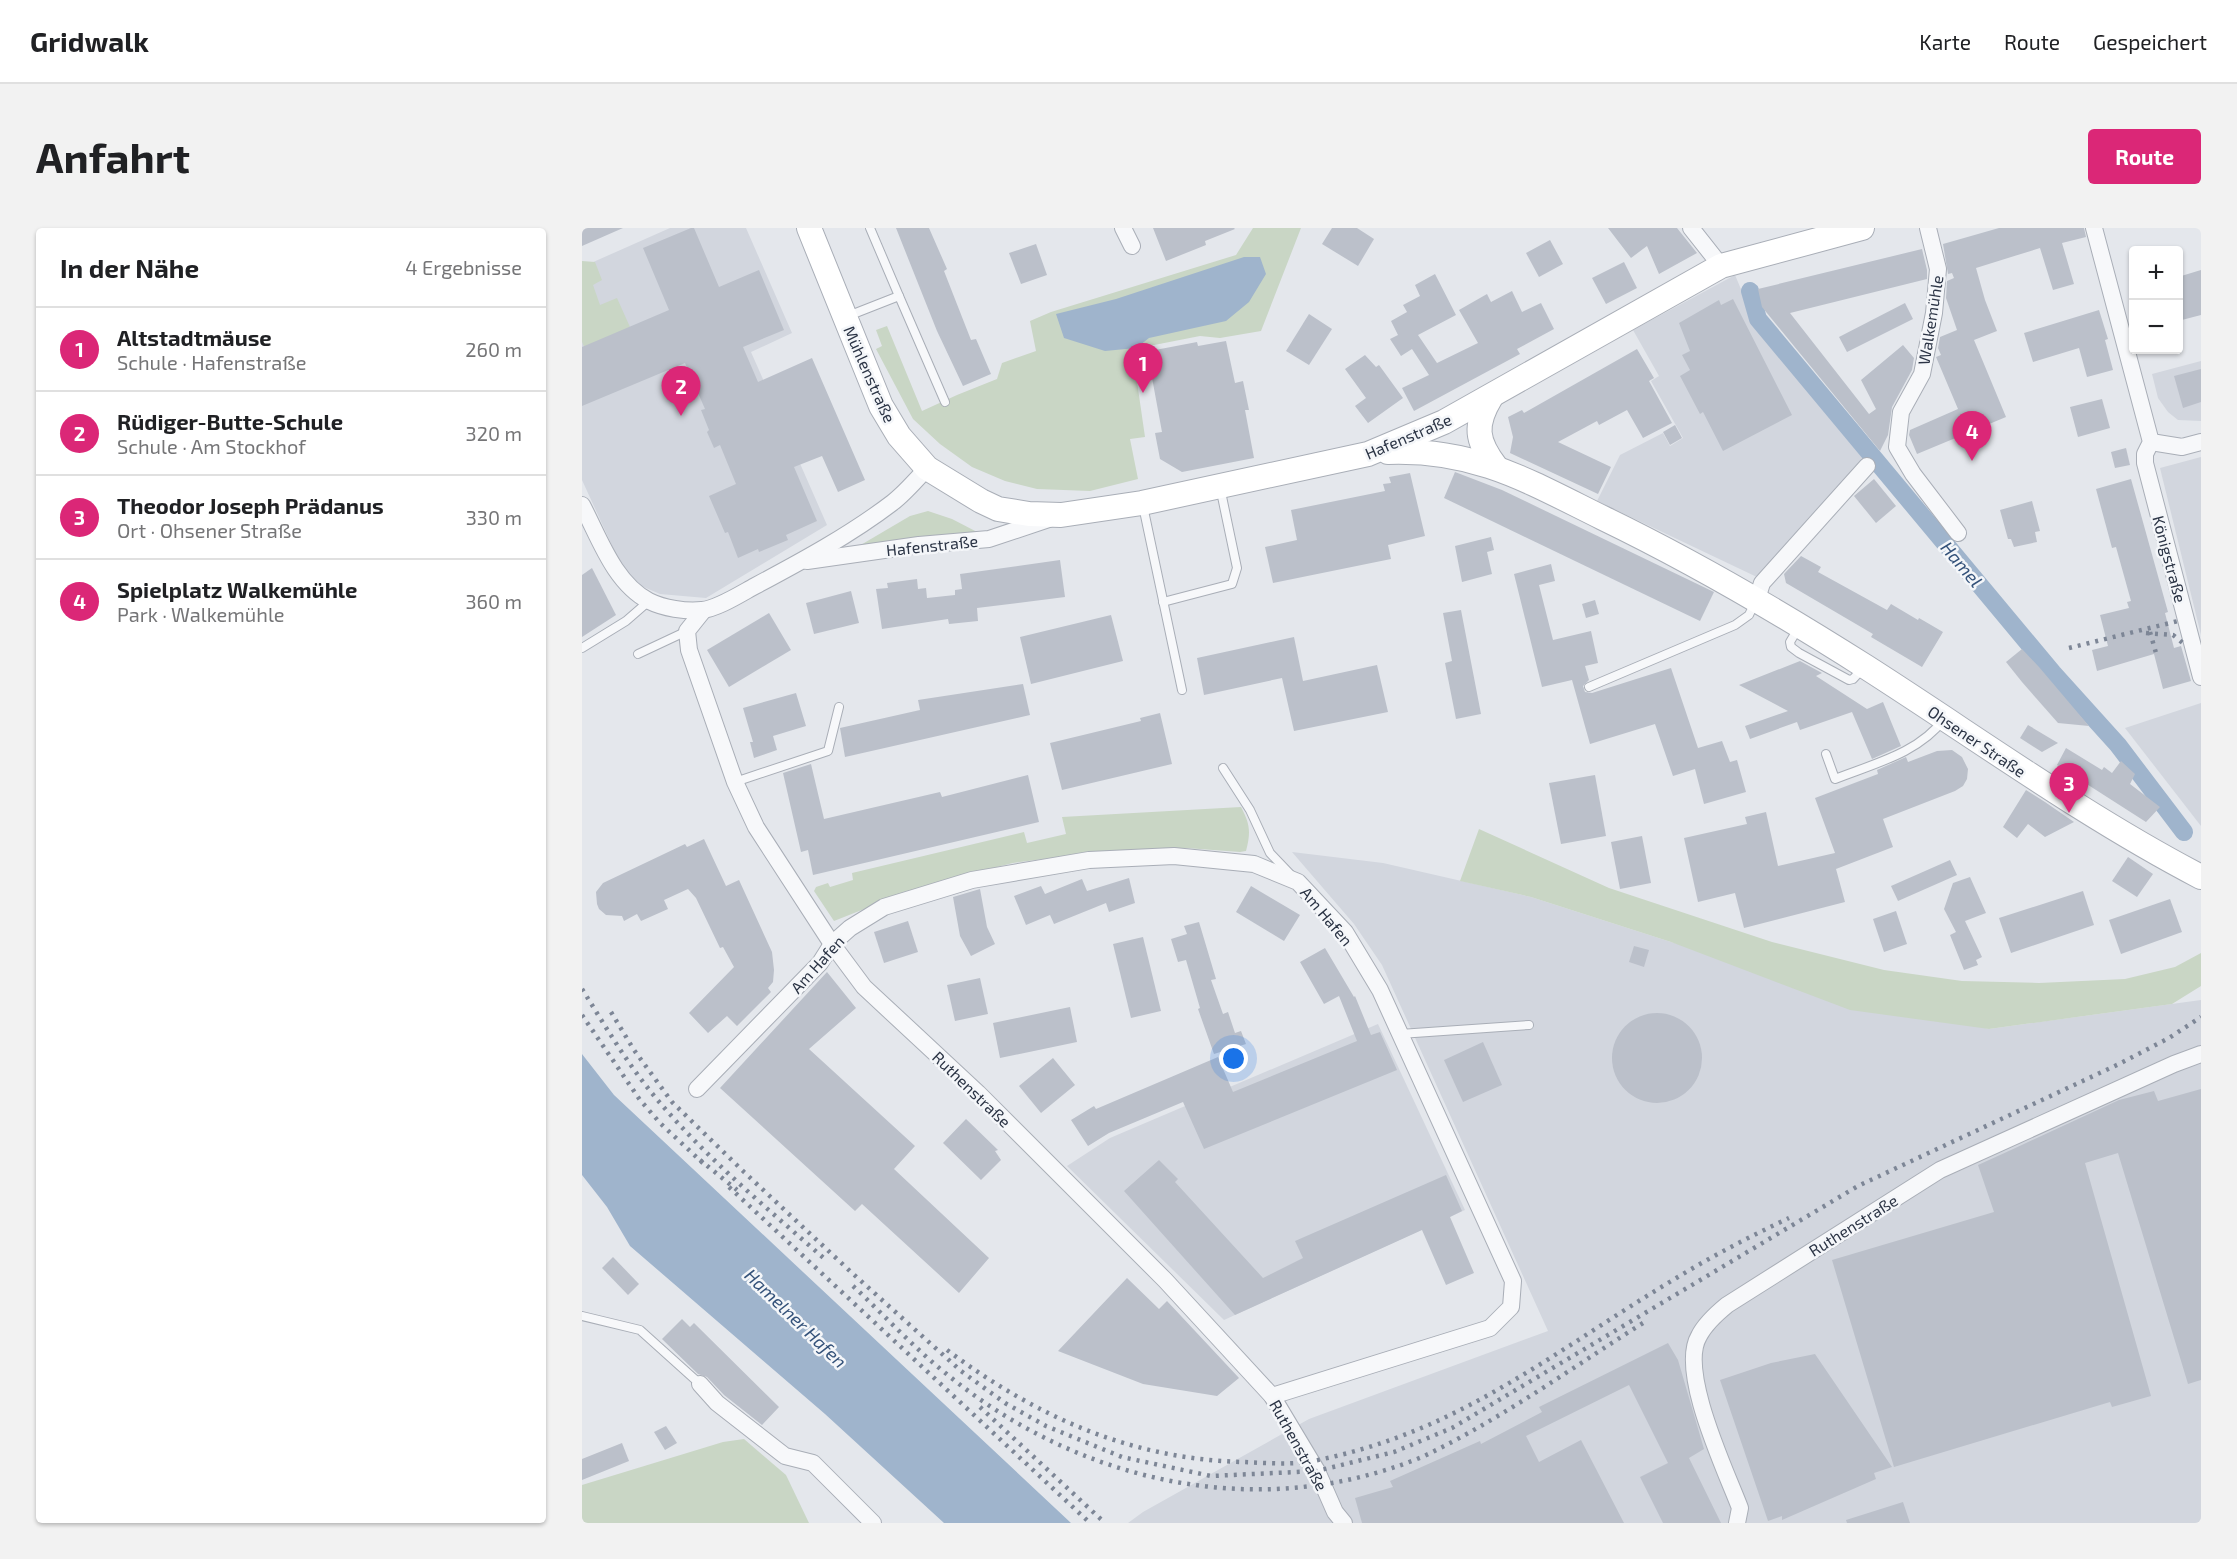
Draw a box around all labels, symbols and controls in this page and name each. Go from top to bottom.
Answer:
text: Gridwalk [30,24,149,58]
text: Karte [1919,29,1971,54]
text: Route [2004,29,2060,54]
text: Gespeichert [2093,29,2207,54]
button: Route [2088,129,2201,184]
text: Anfahrt [36,131,190,181]
map controls [2129,246,2183,354]
button: + [2129,246,2183,300]
text: In der Nähe [60,252,199,283]
text: 4 Ergebnisse [405,255,522,279]
street label: Walkemühle [1914,274,1946,366]
button: − [2129,300,2183,354]
street label: Mühlenstraße [840,323,900,425]
text: Altstadtmäuse [117,324,272,350]
text: 1 [75,337,84,361]
text: 260 m [465,337,522,361]
pin: 1 [1124,344,1162,393]
text: Schule · Hafenstraße [117,350,307,374]
pin: 2 [662,366,700,416]
text: Rüdiger-Butte-Schule [117,408,343,434]
street label: Hafenstraße [1362,409,1454,463]
pin: 4 [1952,412,1992,461]
text: 2 [74,421,85,445]
text: 320 m [466,421,522,445]
text: Schule · Am Stockhof [117,434,306,458]
text: Theodor Joseph Prädanus [117,492,384,518]
text: 3 [74,505,85,529]
text: 330 m [466,505,522,529]
street label: Königstraße [2149,513,2191,605]
text: Ort · Ohsener Straße [117,518,302,542]
street label: Hafenstraße [885,531,979,559]
water label: Hamel [1937,537,1987,591]
text: Spielplatz Walkemühle [117,576,357,602]
text: 4 [73,589,86,613]
text: 360 m [465,589,522,613]
text: Park · Walkemühle [117,602,285,626]
street label: Ohsener Straße [1925,701,2029,781]
pin: 3 [2050,764,2088,813]
street label: Am Hafen [1297,883,1357,949]
street label: Am Hafen [786,931,848,997]
your location [1219,1044,1248,1073]
street label: Ruthenstraße [929,1047,1015,1131]
street label: Ruthenstraße [1805,1190,1901,1260]
water label: Hamelner Hafen [741,1264,851,1372]
street label: Ruthenstraße [1266,1396,1332,1494]

